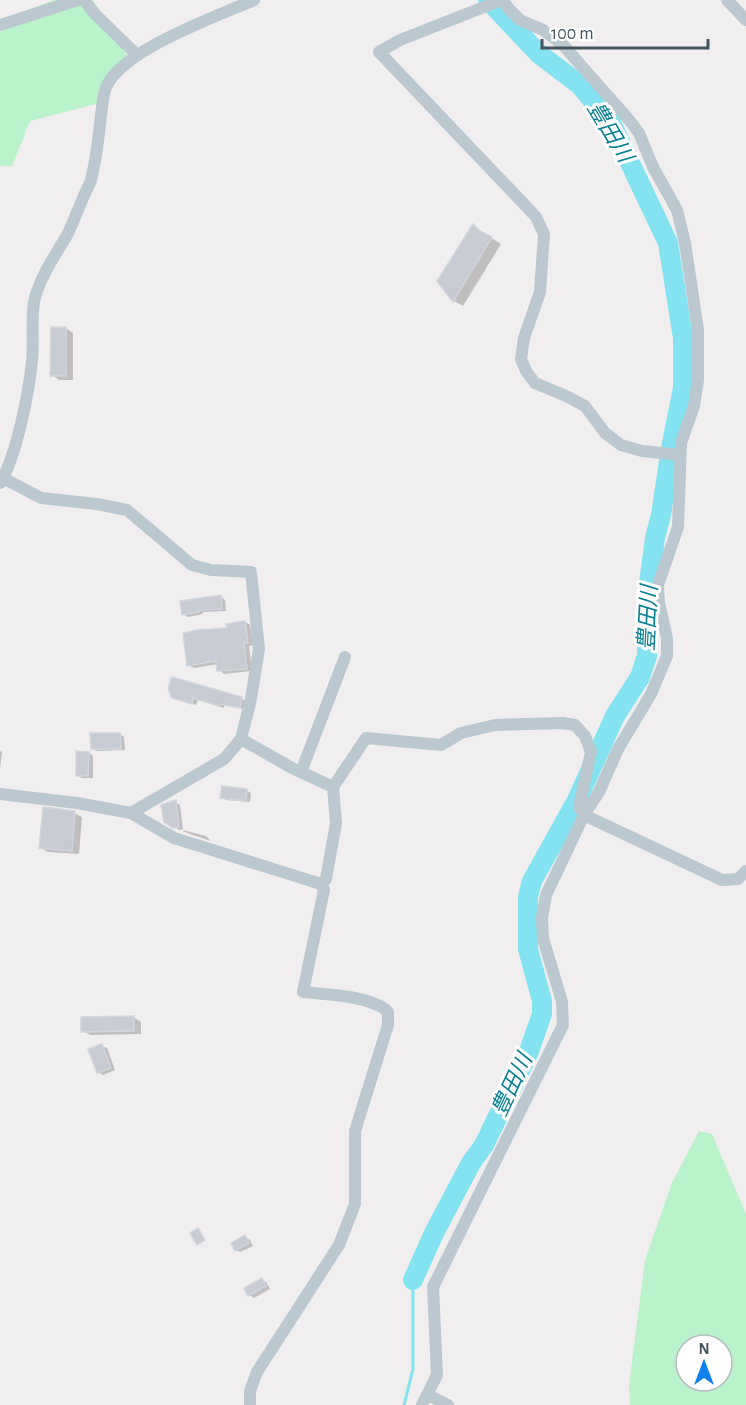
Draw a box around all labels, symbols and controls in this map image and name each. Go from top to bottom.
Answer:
scale bar [542,12,708,50]
text: 100 m [551,25,594,43]
water label: 豊田川 [584,98,638,168]
water label: 豊田川 [634,582,661,652]
water label: 豊田川 [487,1048,537,1120]
north arrow [674,1333,734,1393]
text: N [698,1341,710,1357]

